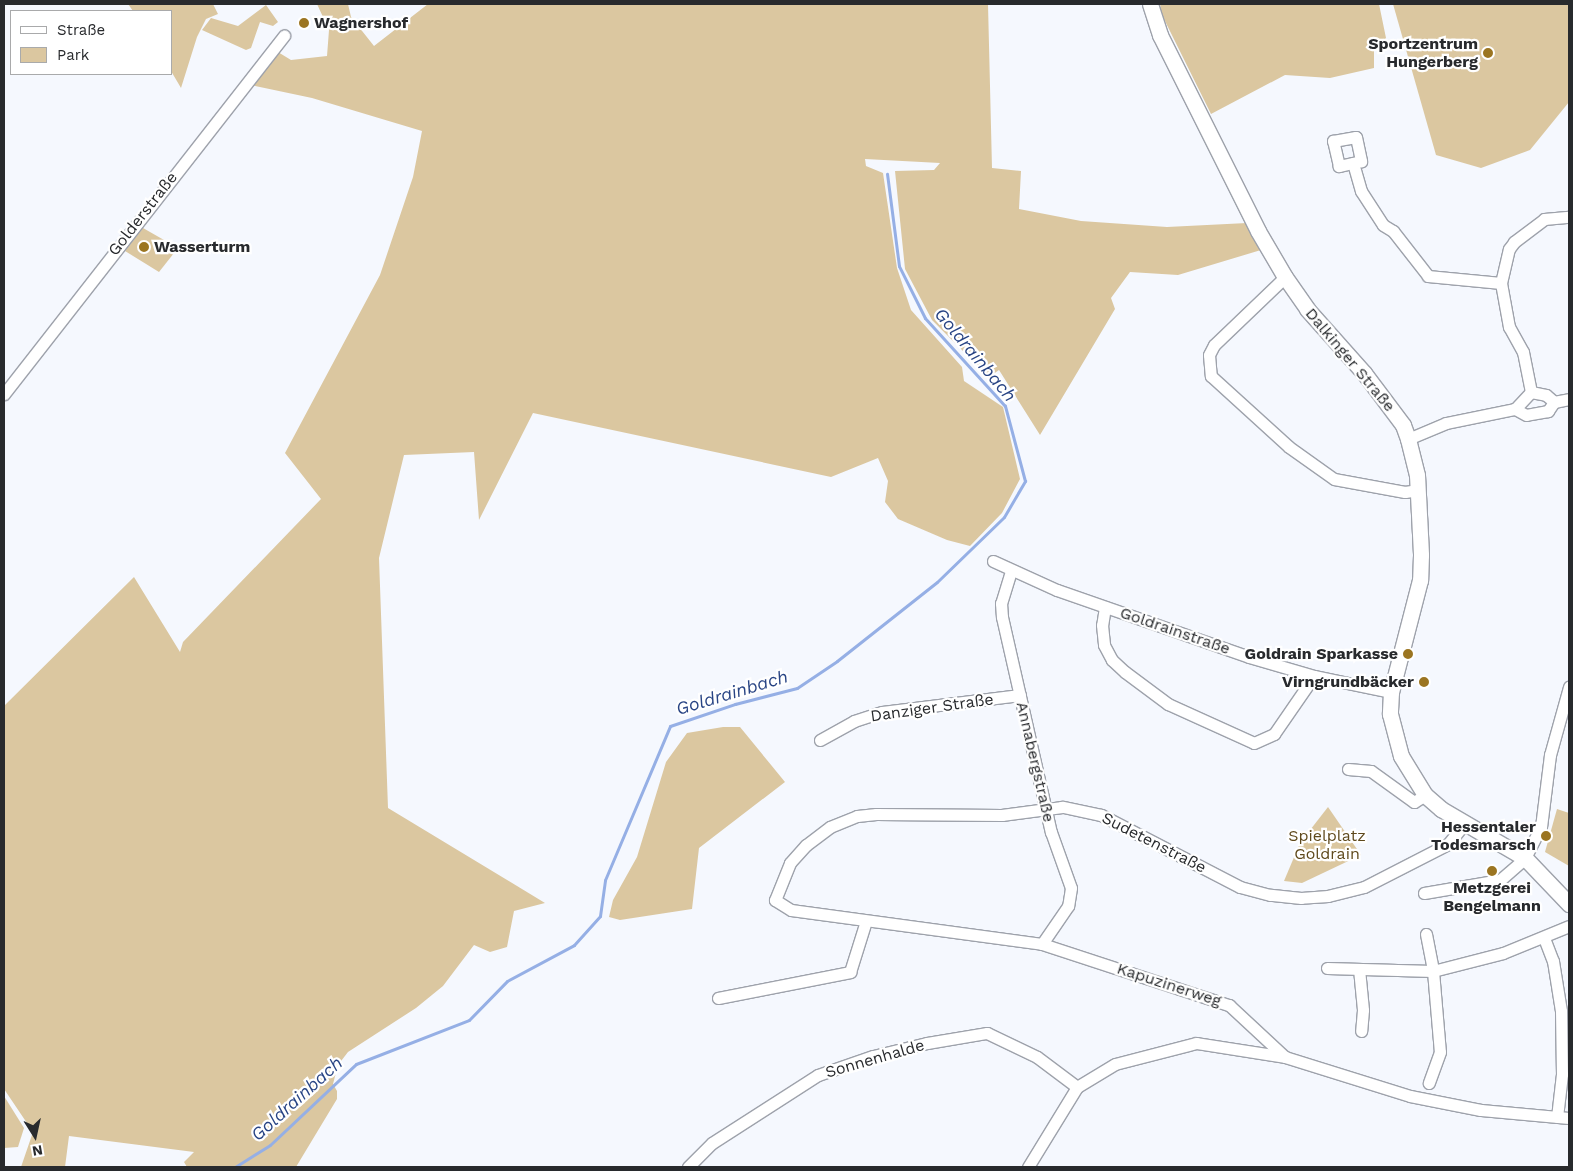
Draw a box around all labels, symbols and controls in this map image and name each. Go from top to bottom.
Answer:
legend [10,10,172,75]
place label: Wagnershof [314,13,408,33]
marker: Wagnershof [298,17,310,29]
text: Straße [57,21,105,39]
place label: Sportzentrum Hungerberg [1368,34,1478,72]
text: Park [57,46,89,64]
marker: Sportzentrum Hungerberg [1482,47,1494,59]
street label: Golderstraße [104,168,182,260]
place label: Wasserturm [154,237,250,257]
marker: Wasserturm [138,241,150,253]
water label: Goldrainbach [930,304,1020,406]
street label: Dalkinger Straße [1301,304,1399,416]
street label: Goldrainstraße [1117,603,1233,659]
place label: Goldrain Sparkasse [1245,644,1398,664]
marker: Goldrain Sparkasse [1402,648,1414,660]
water label: Goldrainbach [674,666,790,720]
place label: Virngrundbäcker [1282,672,1414,692]
marker: Virngrundbäcker [1418,676,1430,688]
street label: Danziger Straße [869,690,995,726]
street label: Annabergstraße [1012,700,1058,824]
street label: Sudetenstraße [1099,808,1209,878]
place label: Hessentaler Todesmarsch [1431,817,1536,855]
park label: Spielplatz Goldrain [1288,826,1366,864]
marker: Hessentaler Todesmarsch [1540,830,1552,842]
marker: Metzgerei Bengelmann [1486,865,1498,877]
place label: Metzgerei Bengelmann [1443,878,1541,916]
street label: Kapuzinerweg [1114,959,1224,1011]
street label: Sonnenhalde [823,1036,927,1082]
water label: Goldrainbach [247,1052,347,1146]
north arrow [10,1111,60,1161]
text: N [31,1142,44,1160]

